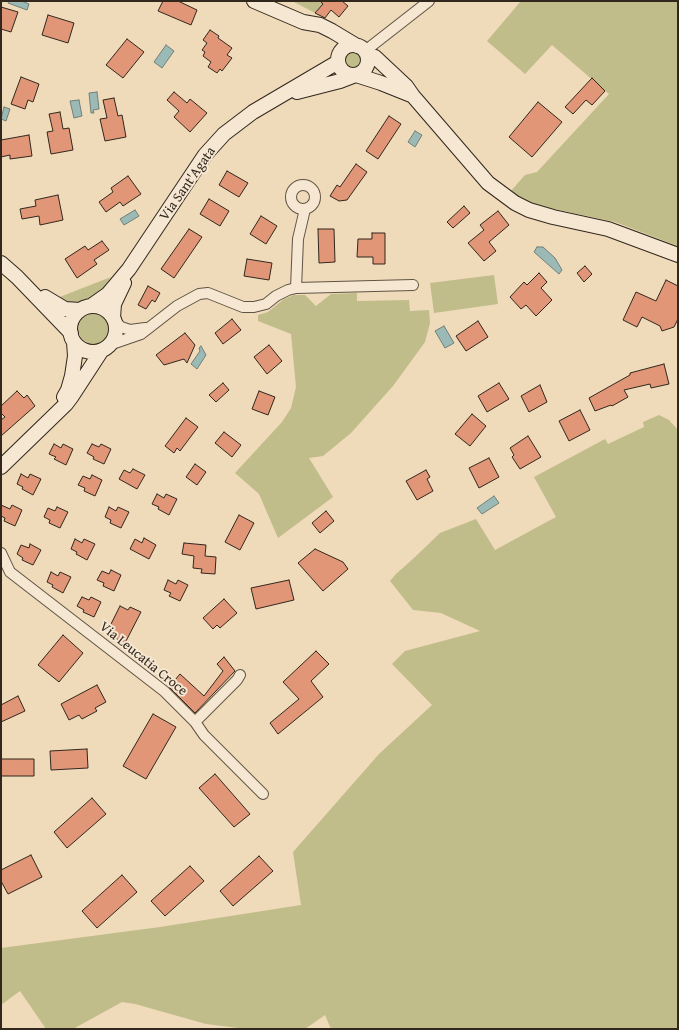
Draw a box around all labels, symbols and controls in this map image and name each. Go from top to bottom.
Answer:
street label: Via Sant'Agata [156,144,220,224]
street label: Via Leucatia Croce [96,618,190,700]

